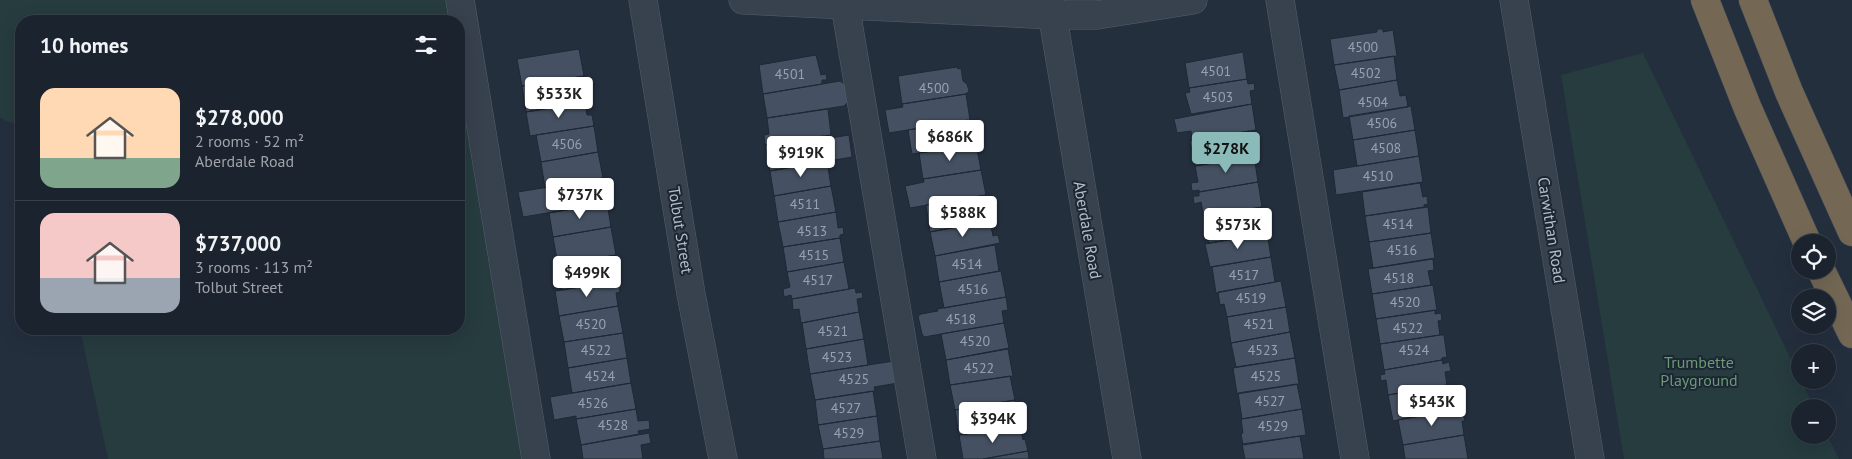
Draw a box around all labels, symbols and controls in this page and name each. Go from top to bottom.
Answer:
icon: filters [412,31,440,59]
text: 10 homes [40,32,128,59]
house number: 4500 [1348,38,1379,56]
house number: 4501 [1201,62,1231,80]
house number: 4502 [1351,64,1381,82]
house number: 4501 [775,65,805,83]
pin: $533K [524,76,594,119]
house number: 4500 [919,79,950,97]
text: $533K [536,83,582,103]
house number: 4503 [1203,88,1233,106]
house number: 4504 [1358,93,1389,111]
text: $278,000 [195,104,284,131]
icon: home [80,108,140,168]
house number: 4506 [1367,114,1397,132]
pin: $686K [915,120,985,162]
text: $686K [927,126,973,146]
text: 2 rooms · 52 m² [195,131,304,151]
pin: $278K [1191,132,1261,174]
house number: 4506 [552,135,582,153]
pin: $919K [766,136,836,178]
text: $278K [1203,138,1249,158]
house number: 4508 [1371,139,1401,157]
text: $919K [778,142,824,162]
text: Aberdale Road [195,151,294,171]
house number: 4510 [1363,167,1394,185]
street label: Carwithan Road [1534,175,1570,285]
pin: $737K [545,178,615,220]
street label: Aberdale Road [1070,179,1106,281]
text: $737K [557,184,603,204]
street label: Tolbut Street [664,185,698,276]
house number: 4511 [790,195,820,213]
pin: $588K [928,196,998,238]
text: $588K [940,202,986,222]
pin: $573K [1203,208,1273,250]
text: $573K [1215,214,1261,234]
house number: 4514 [1383,215,1414,233]
house number: 4513 [797,222,827,240]
text: $737,000 [195,230,281,257]
icon: home [80,233,140,293]
map controls [1791,234,1836,444]
button: locate [1791,234,1836,279]
house number: 4516 [1387,241,1417,259]
house number: 4515 [799,246,829,264]
house number: 4514 [952,255,983,273]
pin: $499K [552,256,622,298]
text: 3 rooms · 113 m² [195,257,313,277]
text: $499K [564,262,610,282]
house number: 4517 [1229,266,1259,284]
house number: 4518 [1384,269,1414,287]
house number: 4517 [803,271,833,289]
text: Tolbut Street [195,277,283,297]
house number: 4516 [958,280,988,298]
house number: 4519 [1236,289,1266,307]
button: layers [1791,289,1836,334]
house number: 4520 [1390,293,1421,311]
house number: 4518 [946,310,976,328]
house number: 4520 [576,315,607,333]
house number: 4521 [1244,315,1274,333]
house number: 4522 [1393,319,1423,337]
house number: 4521 [818,322,848,340]
house number: 4520 [960,332,991,350]
house number: 4522 [581,341,611,359]
house number: 4523 [1248,341,1278,359]
house number: 4524 [1399,341,1430,359]
button: + [1791,344,1836,389]
house number: 4523 [822,348,852,366]
park label: Trumbette Playground [1660,352,1738,390]
house number: 4522 [964,359,994,377]
house number: 4524 [585,367,616,385]
house number: 4525 [1251,367,1281,385]
house number: 4525 [839,370,869,388]
pin: $543K [1397,384,1467,427]
text: $543K [1409,391,1455,411]
house number: 4527 [1255,392,1285,410]
house number: 4526 [578,394,608,412]
house number: 4527 [831,399,861,417]
button: − [1791,399,1836,444]
pin: $394K [958,402,1028,444]
text: $394K [970,408,1016,428]
house number: 4528 [598,416,628,434]
house number: 4529 [1258,417,1288,435]
house number: 4529 [834,424,864,442]

